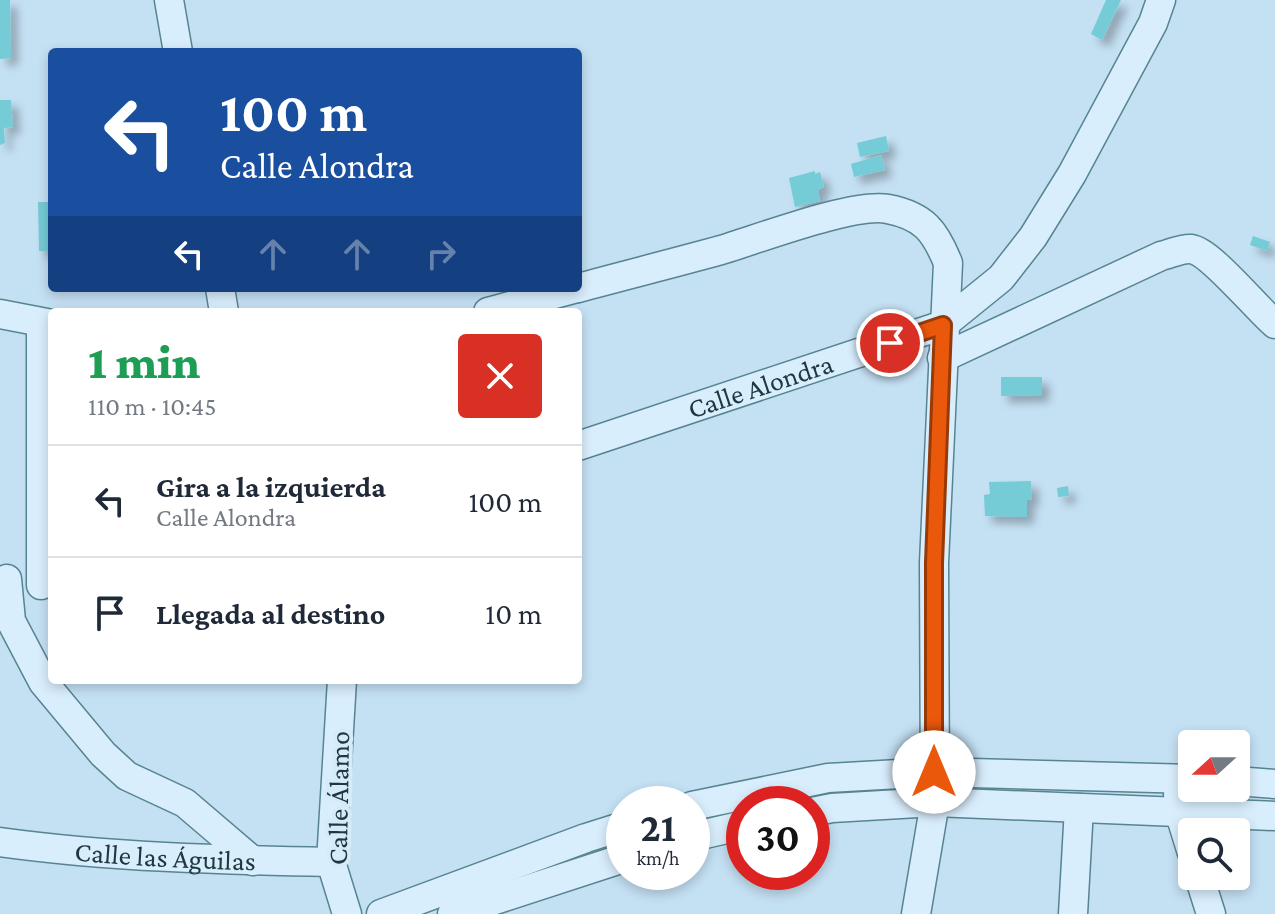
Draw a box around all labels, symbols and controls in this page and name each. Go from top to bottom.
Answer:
icon: left [88,80,192,184]
text: 100 m [220,81,367,143]
text: Calle Alondra [220,146,414,186]
icon: left [167,232,211,276]
icon: ahead [251,232,295,276]
icon: ahead [335,232,379,276]
icon: right [419,232,463,276]
pin [856,309,924,377]
icon: arrive [868,321,912,365]
button: close [458,334,542,418]
text: 1 min [88,335,200,388]
street label: Calle Alondra [684,348,837,425]
text: 110 m · 10:45 [88,392,216,421]
text: Gira a la izquierda [156,470,386,503]
icon: left [88,479,132,523]
text: 100 m [468,485,542,518]
text: Calle Alondra [156,503,296,532]
icon: arrive [88,591,132,635]
text: Llegada al destino [156,597,385,630]
text: 10 m [485,597,542,630]
position arrow [892,730,976,814]
north arrow [1178,730,1250,802]
map controls [1178,730,1250,890]
street label: Calle Álamo [322,731,355,865]
speed limit sign: 30 [726,786,830,890]
text: 21 [640,805,676,850]
button: search [1178,818,1250,890]
street label: Calle las Águilas [74,836,256,876]
text: km/h [636,847,680,869]

